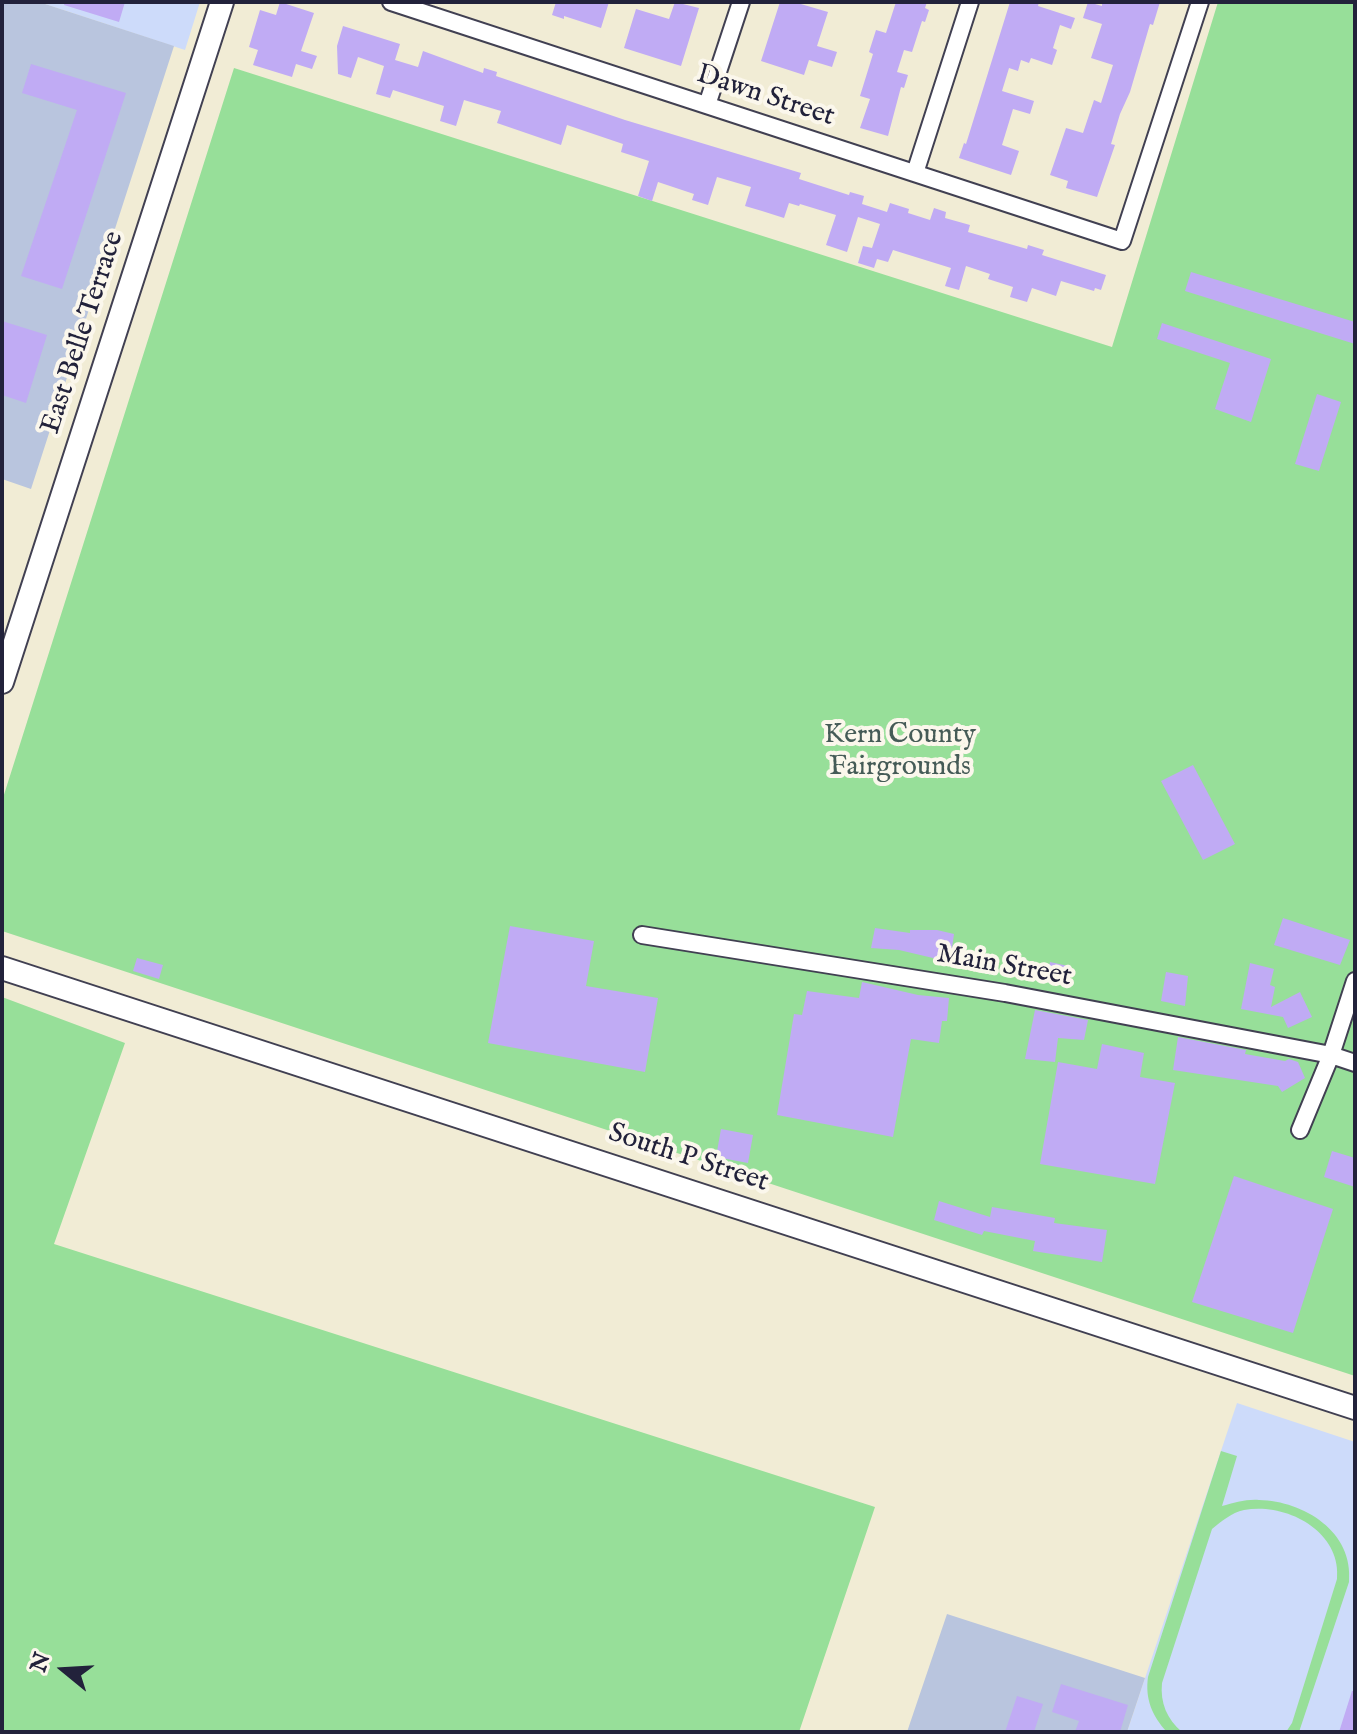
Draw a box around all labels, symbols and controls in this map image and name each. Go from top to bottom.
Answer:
street label: Dawn Street [692,59,838,135]
street label: East Belle Terrace [35,227,133,439]
park label: Kern County Fairgrounds [824,719,976,785]
street label: Main Street [934,939,1074,995]
street label: South P Street [604,1117,772,1201]
north arrow [24,1630,104,1710]
text: N [25,1649,57,1676]

